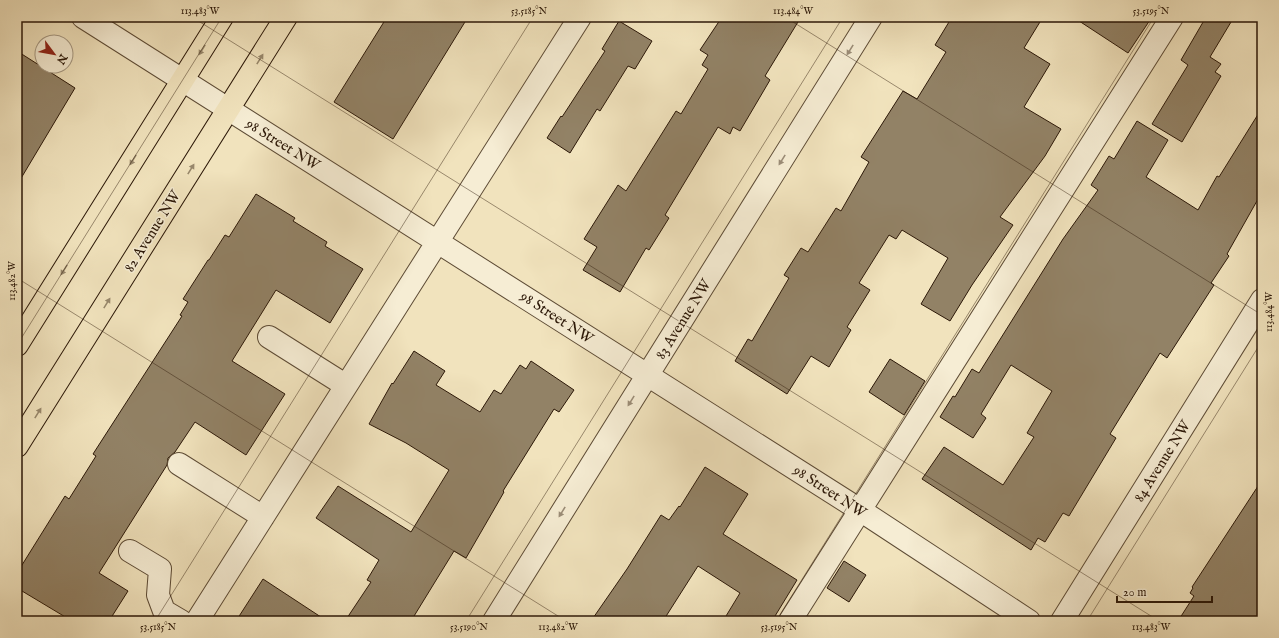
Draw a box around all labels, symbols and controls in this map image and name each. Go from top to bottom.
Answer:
text: 113.483°W [181,5,220,18]
text: 53.5185°N [511,5,547,18]
text: 113.484°W [773,5,813,18]
text: 53.5195°N [1133,5,1170,18]
north arrow [34,34,74,74]
one-way arrow [198,44,205,56]
one-way arrow [847,44,854,56]
text: N [53,50,71,67]
one-way arrow [256,54,264,64]
street label: 98 Street NW [241,114,324,175]
one-way arrow [129,154,136,166]
one-way arrow [778,154,785,166]
one-way arrow [187,164,195,174]
street label: 82 Avenue NW [120,186,185,276]
text: 113.482°W [6,261,19,301]
one-way arrow [60,264,67,276]
street label: 83 Avenue NW [651,275,716,363]
street label: 98 Street NW [516,286,598,349]
text: 113.484°W [1263,292,1276,332]
one-way arrow [103,298,111,308]
one-way arrow [628,395,635,407]
one-way arrow [34,407,41,419]
street label: 84 Avenue NW [1130,416,1195,506]
street label: 98 Street NW [789,460,871,523]
one-way arrow [559,506,566,517]
scale bar [1117,578,1212,604]
text: 20 m [1123,585,1146,600]
text: 53.5185°N [140,621,176,634]
text: 53.5190°N [450,621,488,634]
text: 113.482°W [538,621,578,634]
text: 53.5195°N [761,621,798,634]
text: 113.483°W [1132,621,1171,634]

